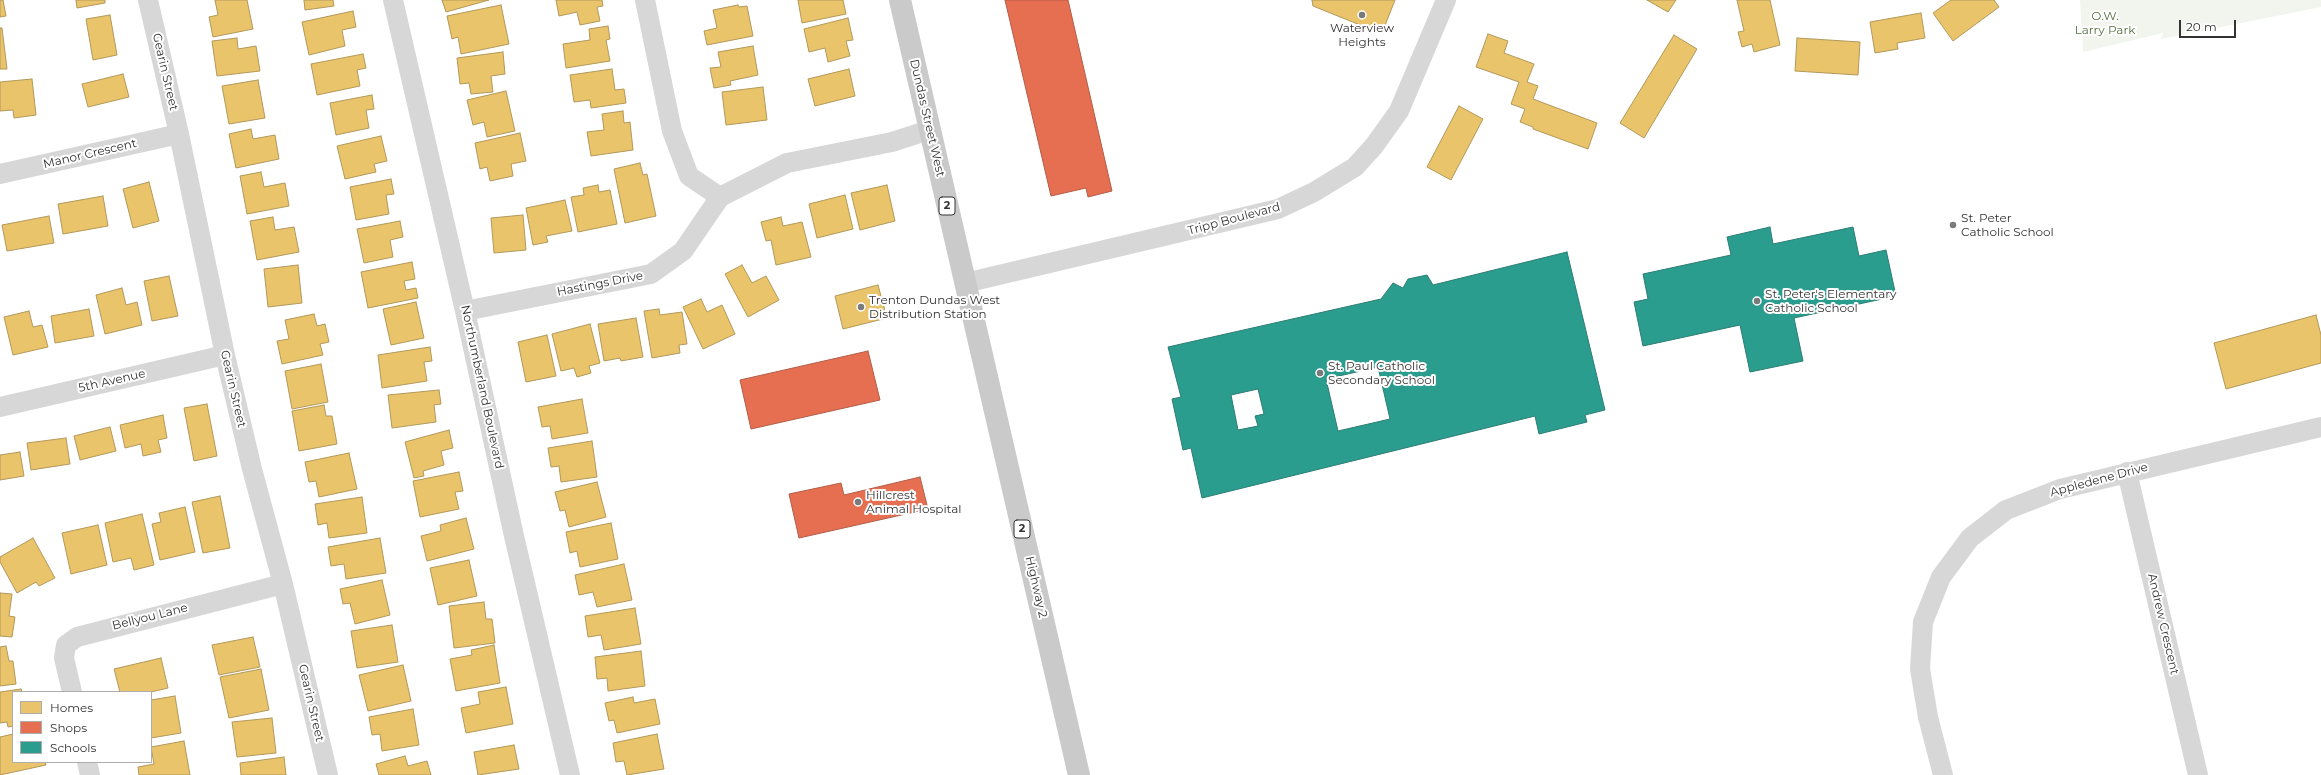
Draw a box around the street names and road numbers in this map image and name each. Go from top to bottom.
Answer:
street label: Gearin Street [149,32,181,112]
street label: Dundas Street West [906,58,948,178]
street label: Manor Crescent [42,136,138,172]
road number: 2 [939,197,955,215]
street label: Tripp Boulevard [1186,200,1282,238]
street label: Hastings Drive [556,269,644,299]
street label: Northumberland Boulevard [458,304,506,470]
street label: Gearin Street [217,349,249,429]
street label: 5th Avenue [77,366,147,396]
street label: Appledene Drive [2049,460,2149,500]
road number: 2 [1014,520,1030,538]
street label: Highway 2 [1022,555,1050,619]
street label: Andrew Crescent [2144,572,2182,676]
street label: Bellyou Lane [111,601,189,633]
street label: Gearin Street [295,663,327,743]

